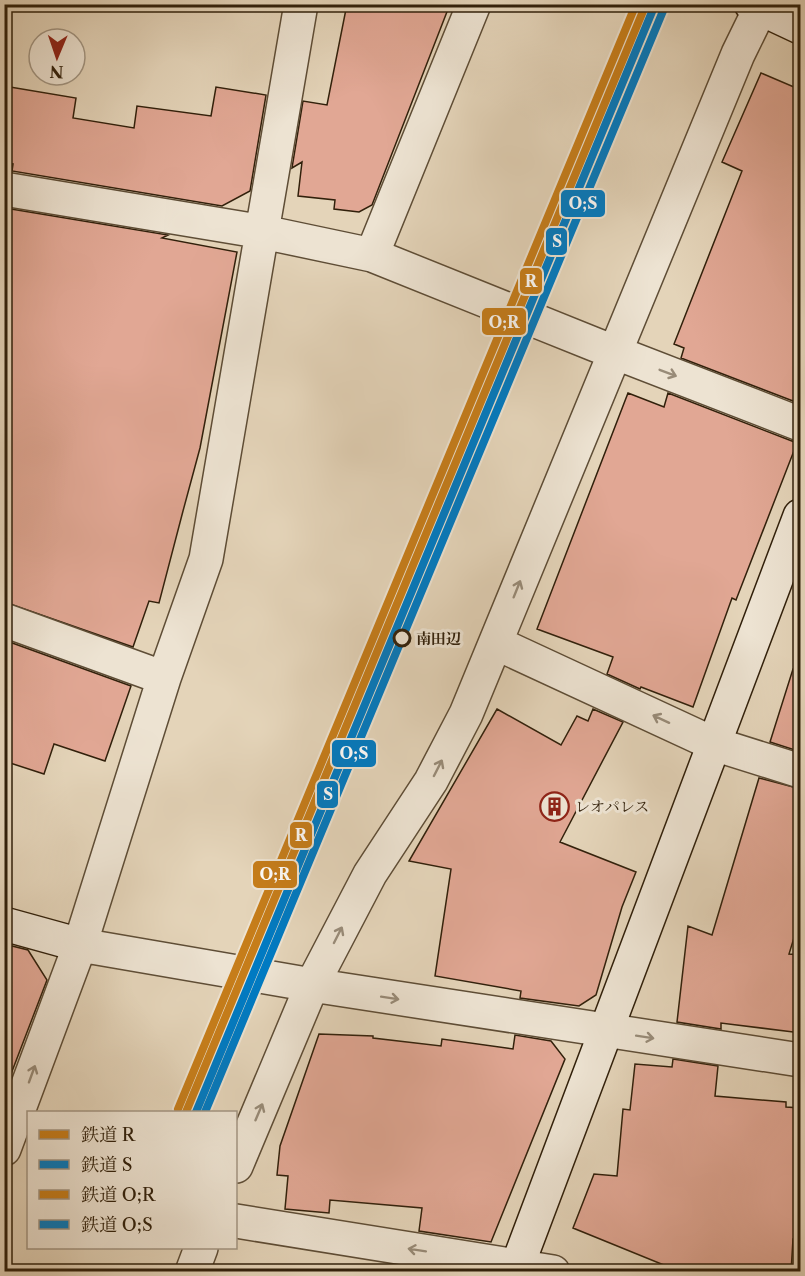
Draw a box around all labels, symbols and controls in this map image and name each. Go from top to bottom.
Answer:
north arrow [27,27,87,87]
text: N [49,62,64,82]
line badge: O;S [560,189,606,218]
text: O;S [569,193,597,213]
line badge: S [545,227,568,256]
text: S [552,231,562,251]
line badge: R [519,267,543,295]
text: R [525,271,538,291]
line badge: O;R [481,307,527,336]
text: O;R [489,312,520,332]
one-way arrow [658,368,677,379]
one-way arrow [512,581,523,599]
marker: 南田辺 [393,629,411,647]
place label: 南田辺 [416,629,461,648]
one-way arrow [653,713,671,725]
line badge: O;S [331,739,377,768]
text: O;S [340,743,368,763]
one-way arrow [433,759,444,777]
line badge: S [316,780,339,809]
text: S [323,784,333,804]
building icon: レオパレス [538,790,570,822]
place label: レオパレス [575,797,649,816]
line badge: R [289,821,313,849]
text: R [295,825,308,845]
line badge: O;R [252,860,298,889]
text: O;R [260,864,291,884]
one-way arrow [333,926,344,944]
one-way arrow [380,992,399,1003]
one-way arrow [635,1031,654,1042]
one-way arrow [27,1066,38,1084]
one-way arrow [253,1104,265,1122]
legend [27,1111,237,1249]
text: 鉄道 R [81,1124,136,1146]
text: 鉄道 S [81,1154,133,1176]
text: 鉄道 O;R [81,1184,156,1206]
text: 鉄道 O;S [81,1214,153,1236]
one-way arrow [408,1245,428,1256]

